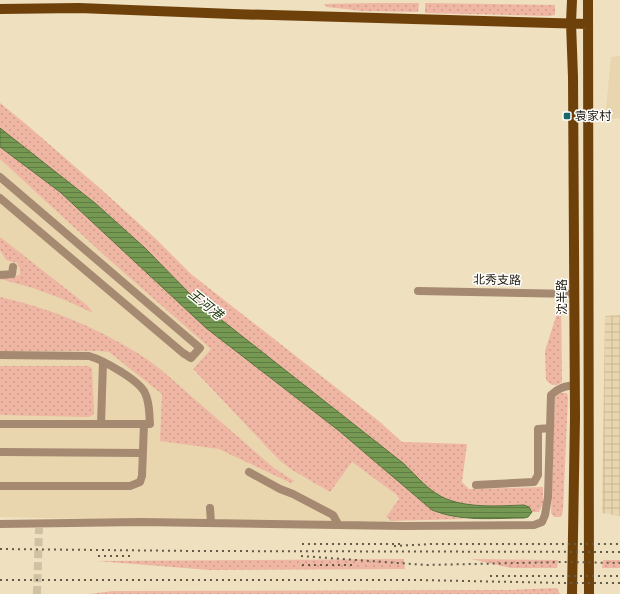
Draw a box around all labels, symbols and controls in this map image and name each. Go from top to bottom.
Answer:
place label: 袁家村 [575,108,612,122]
marker: 袁家村 [562,111,572,121]
street label: 北秀支路 [473,272,521,286]
street label: 沈半路 [554,279,568,315]
water label: 王河港 [186,286,228,324]

